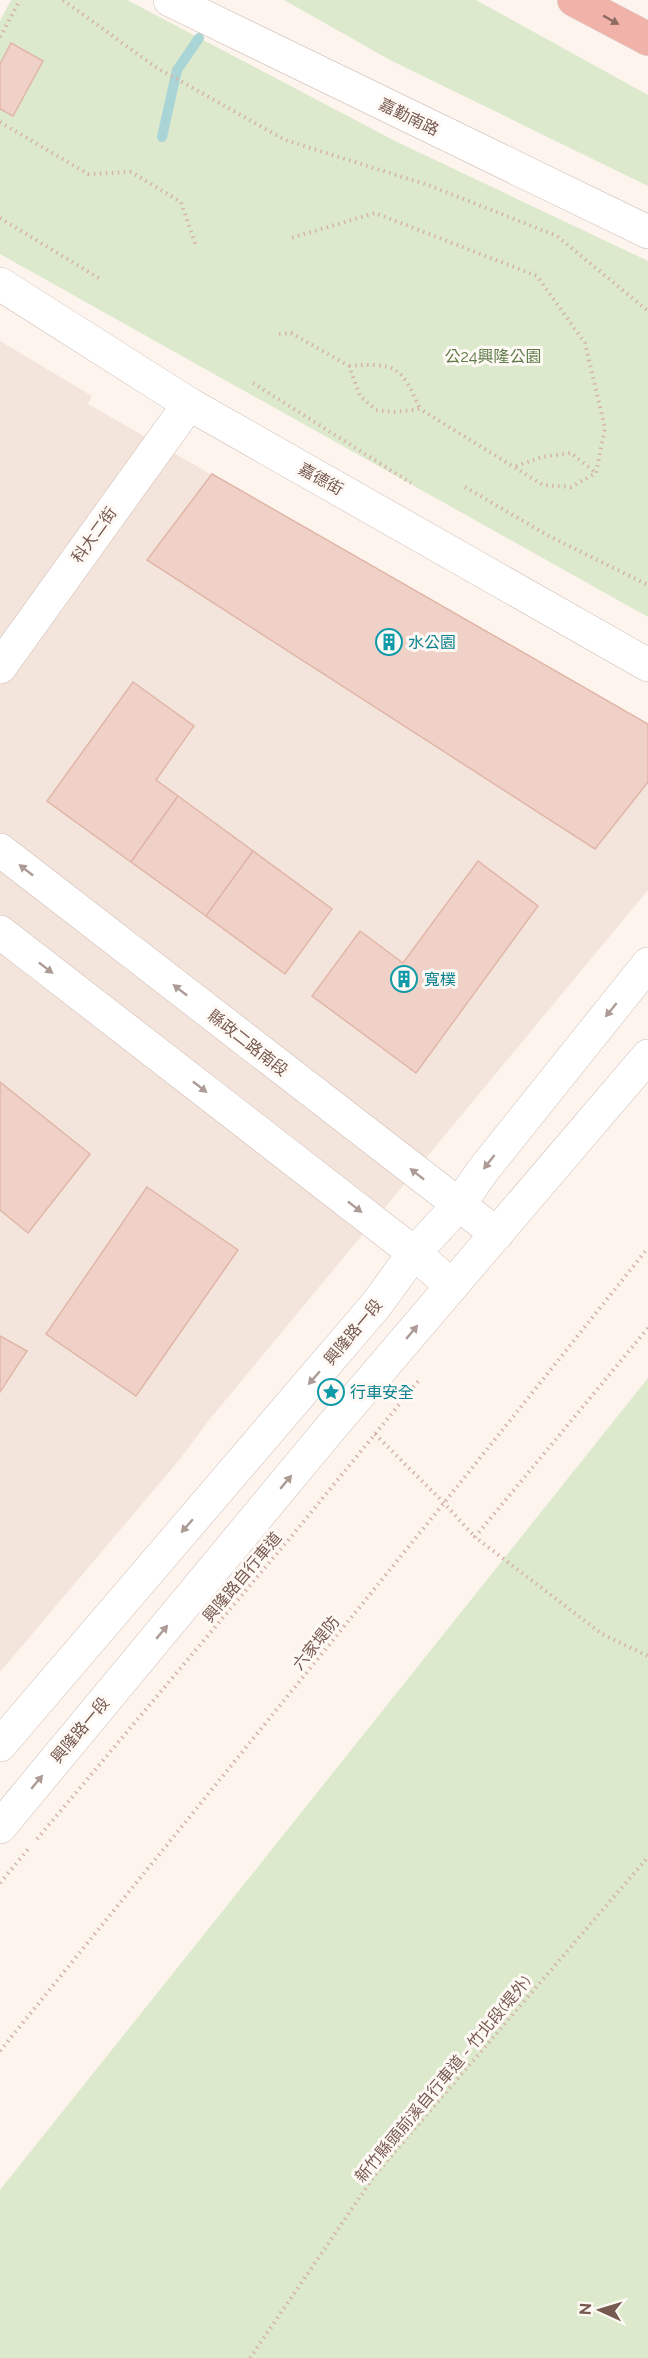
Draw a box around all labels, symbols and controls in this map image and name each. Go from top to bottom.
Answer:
one-way arrow [603,15,620,25]
street label: 嘉勤南路 [376,94,442,140]
park label: 公24興隆公園 [444,347,542,366]
street label: 嘉德街 [295,459,347,499]
street label: 科大二街 [68,504,120,566]
building icon: 水公園 [374,627,404,657]
place label: 水公園 [408,633,456,652]
one-way arrow [18,865,33,877]
one-way arrow [38,962,54,974]
building icon: 寬樸 [389,964,419,994]
place label: 寬樸 [424,970,456,989]
one-way arrow [172,984,187,996]
one-way arrow [605,1002,618,1018]
street label: 縣政二路南段 [204,1006,292,1080]
one-way arrow [193,1081,208,1093]
one-way arrow [483,1154,496,1170]
one-way arrow [409,1168,424,1180]
one-way arrow [347,1200,362,1212]
street label: 興隆路一段 [320,1295,386,1369]
one-way arrow [405,1325,418,1340]
one-way arrow [307,1370,320,1386]
place icon: 行車安全 [316,1377,346,1407]
place label: 行車安全 [350,1383,414,1402]
one-way arrow [279,1475,292,1490]
one-way arrow [181,1518,194,1533]
street label: 興隆路自行車道 [199,1528,285,1626]
street label: 六家堤防 [288,1612,344,1674]
one-way arrow [155,1624,168,1640]
street label: 興隆路一段 [47,1693,113,1767]
one-way arrow [31,1774,44,1790]
street label: 新竹縣頭前溪自行車道 - 竹北段(堤外) [351,1972,535,2186]
north arrow [570,2280,630,2340]
text: N [576,2302,595,2316]

